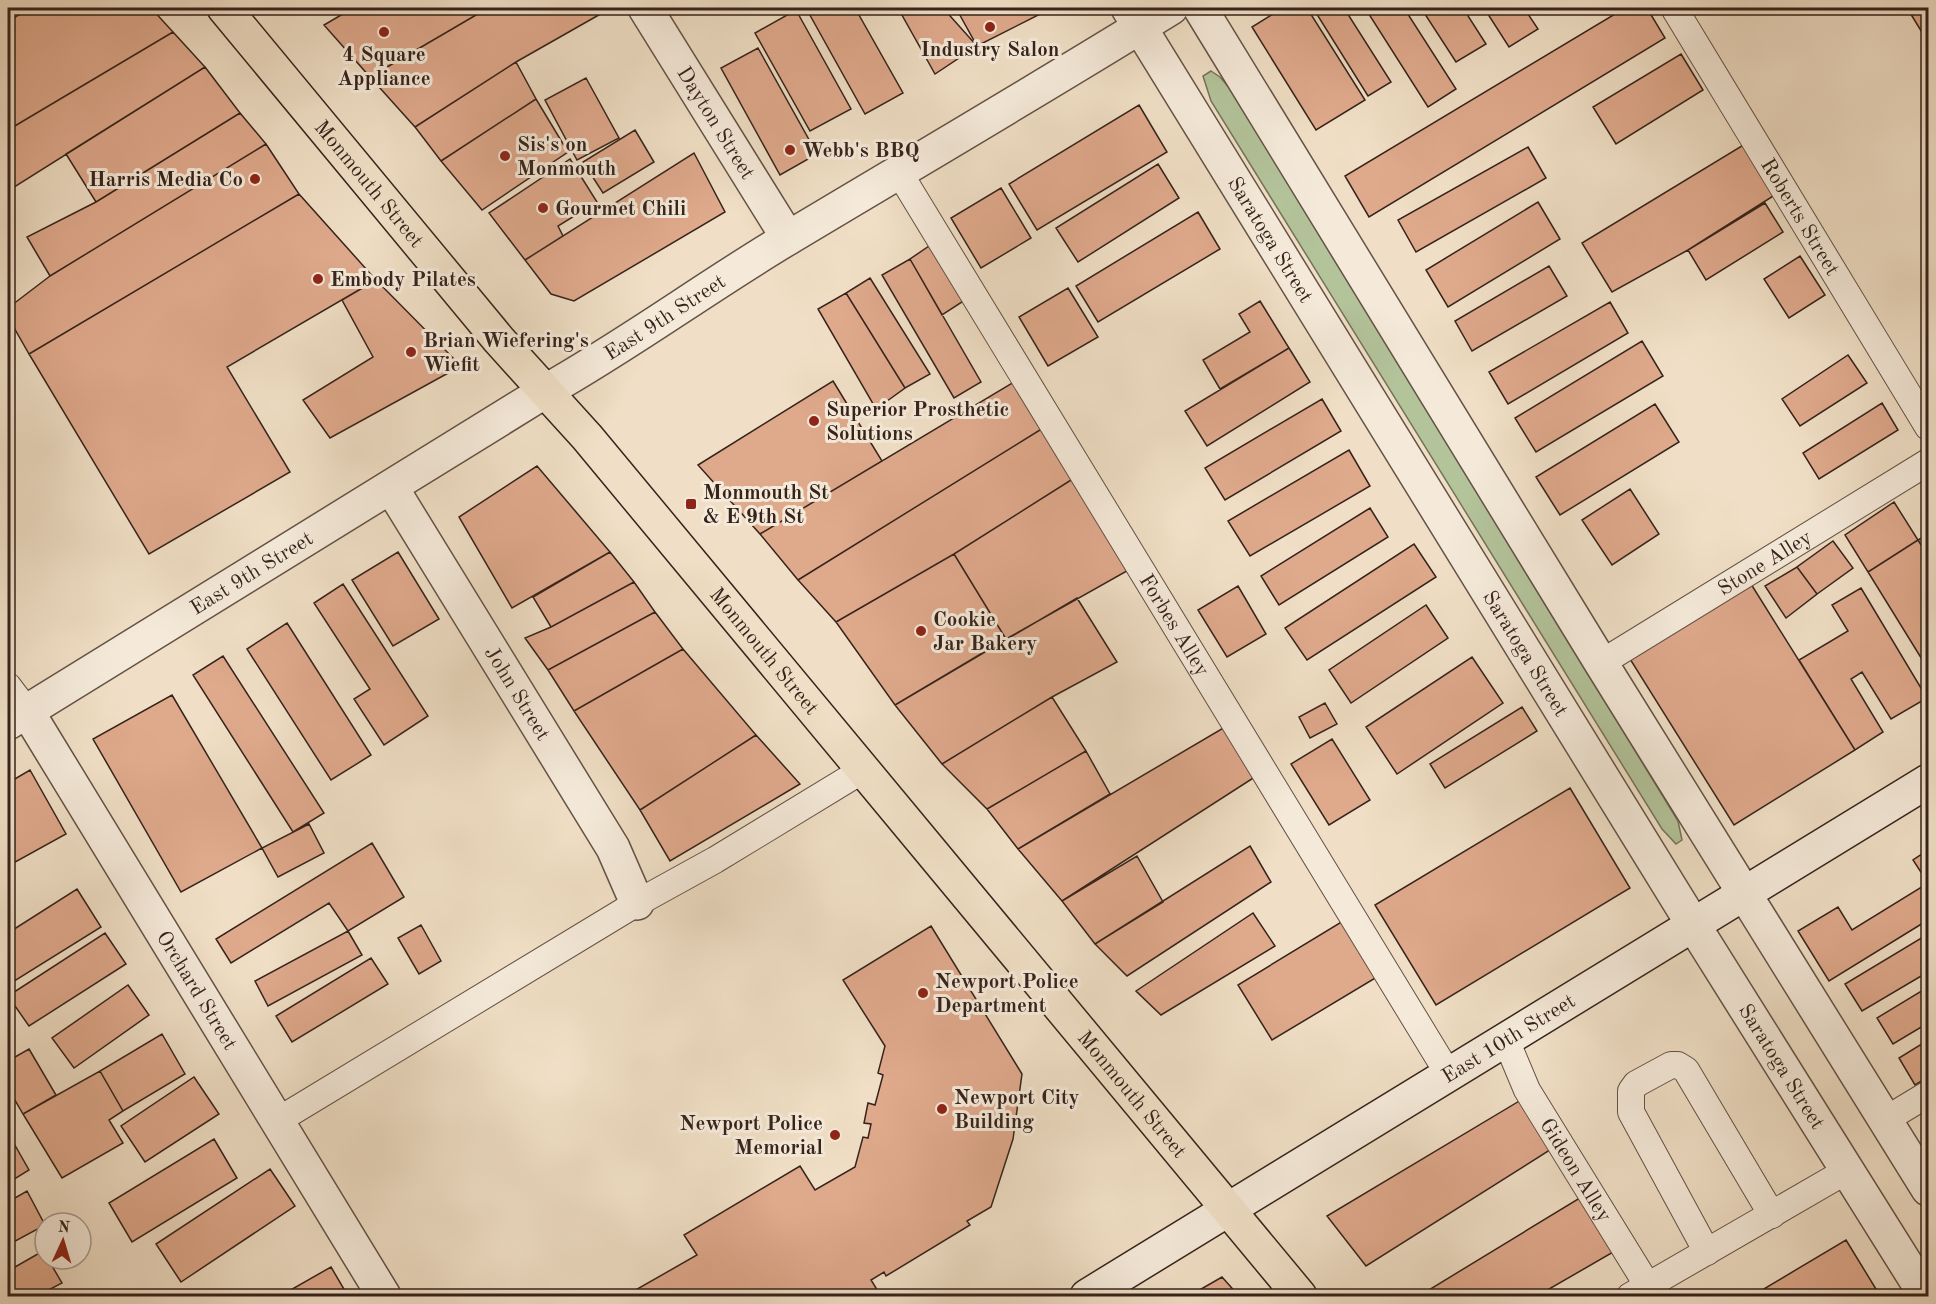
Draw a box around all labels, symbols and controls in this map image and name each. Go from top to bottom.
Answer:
marker: Industry Salon [983,20,997,34]
marker: 4 Square Appliance [377,25,391,39]
place label: Industry Salon [921,40,1059,61]
place label: 4 Square Appliance [337,45,431,90]
street label: Dayton Street [672,63,758,183]
street label: Monmouth Street [310,117,427,252]
place label: Sis's on Monmouth [517,135,617,180]
place label: Webb's BBQ [802,141,919,162]
marker: Webb's BBQ [783,143,797,157]
marker: Sis's on Monmouth [498,149,512,163]
street label: Roberts Street [1756,155,1843,280]
place label: Harris Media Co [89,170,243,191]
marker: Harris Media Co [248,172,262,186]
street label: Saratoga Street [1223,174,1316,307]
place label: Gourmet Chili [555,199,686,220]
marker: Gourmet Chili [536,201,550,215]
place label: Embody Pilates [330,270,476,291]
street label: East 9th Street [601,271,730,365]
marker: Embody Pilates [311,272,325,286]
place label: Brian Wiefering's Wiefit [423,331,589,376]
marker: Brian Wiefering's Wiefit [404,345,418,359]
place label: Superior Prosthetic Solutions [826,400,1009,445]
marker: Superior Prosthetic Solutions [807,414,821,428]
place label: Monmouth St & E 9th St [703,483,829,528]
marker: Monmouth St & E 9th St [684,497,698,511]
street label: Stone Alley [1715,527,1816,600]
street label: East 9th Street [187,528,317,620]
street label: Forbes Alley [1134,571,1212,680]
street label: Monmouth Street [705,584,822,719]
street label: Saratoga Street [1478,587,1571,721]
place label: Cookie Jar Bakery [933,610,1037,655]
marker: Cookie Jar Bakery [914,624,928,638]
street label: John Street [480,643,553,745]
street label: Orchard Street [152,928,240,1054]
place label: Newport Police Department [935,972,1079,1017]
marker: Newport Police Department [916,986,930,1000]
street label: East 10th Street [1439,991,1579,1088]
street label: Saratoga Street [1734,1001,1828,1133]
street label: Monmouth Street [1073,1027,1190,1163]
place label: Newport City Building [954,1088,1080,1133]
marker: Newport City Building [935,1102,949,1116]
place label: Newport Police Memorial [679,1114,823,1159]
street label: Gideon Alley [1535,1115,1615,1226]
marker: Newport Police Memorial [828,1128,842,1142]
north arrow [33,1211,93,1271]
text: N [57,1220,71,1236]

